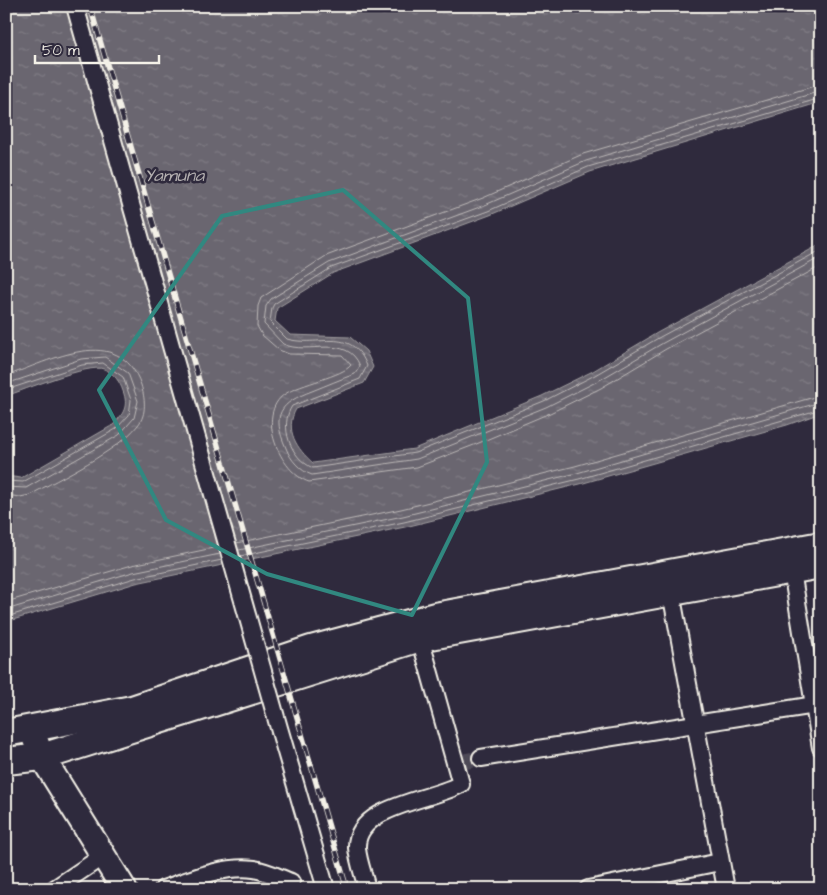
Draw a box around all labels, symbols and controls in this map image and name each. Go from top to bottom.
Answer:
scale bar [35,32,159,64]
text: 50 m [42,40,80,61]
water label: Yamuna [144,163,205,188]

